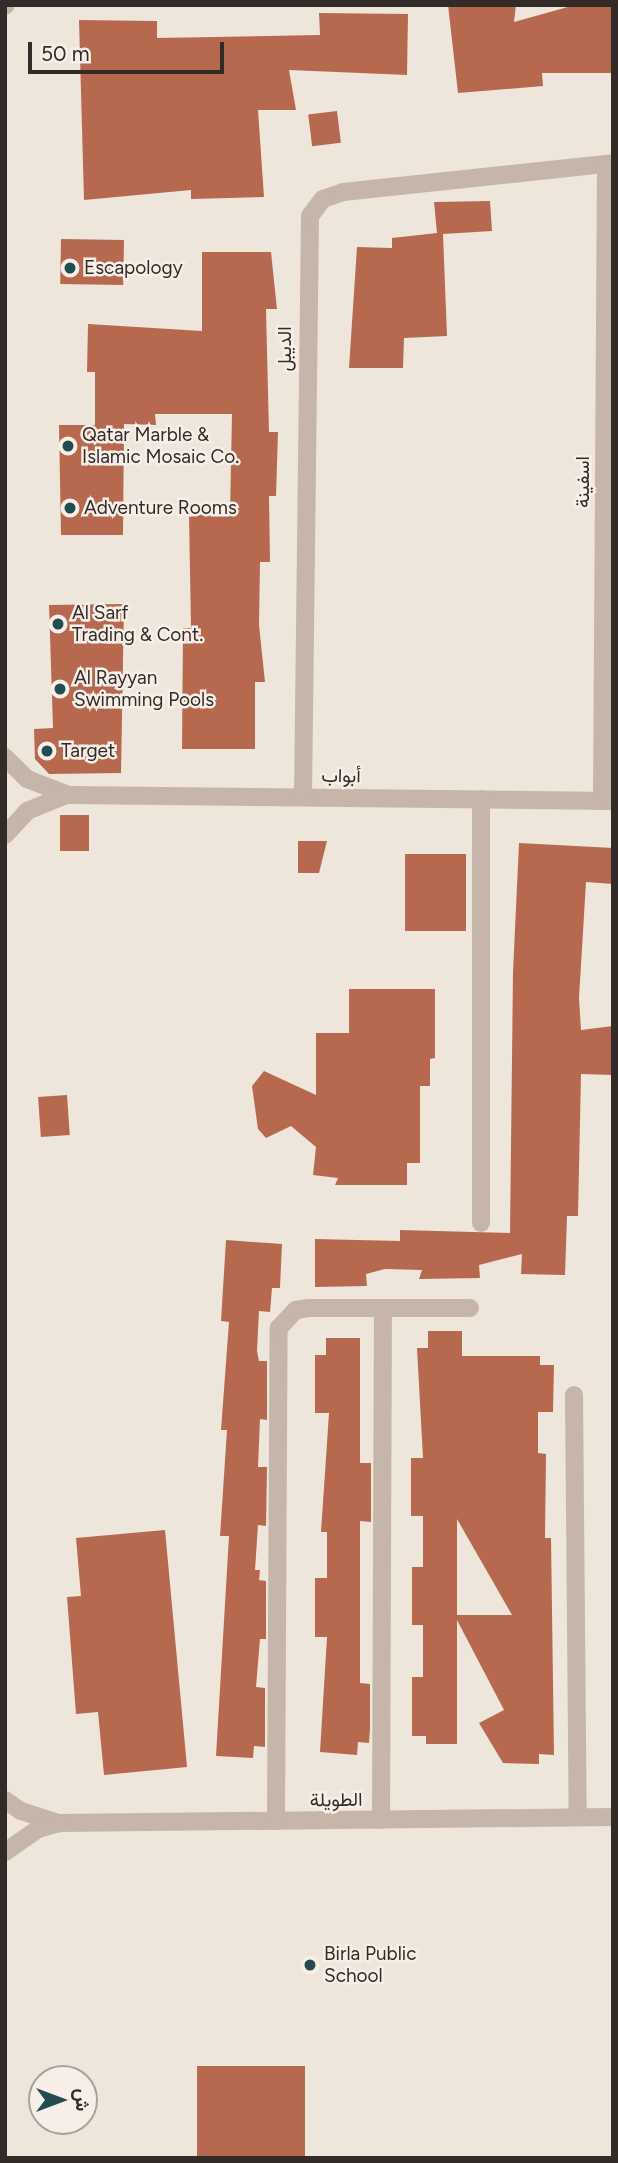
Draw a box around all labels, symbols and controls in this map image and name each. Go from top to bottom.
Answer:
scale bar [32,28,228,72]
text: 50 m [41,41,90,66]
place label: Escapology [84,257,183,279]
marker: Escapology [62,260,78,276]
street label: الديبل [274,326,296,372]
place label: Qatar Marble & Islamic Mosaic Co. [82,424,239,468]
marker: Qatar Marble & Islamic Mosaic Co. [60,438,76,454]
street label: اسفينة [572,456,594,508]
place label: Adventure Rooms [84,497,237,519]
marker: Adventure Rooms [62,500,78,516]
place label: Al Sarf Trading & Cont. [72,602,203,646]
marker: Al Sarf Trading & Cont. [50,616,66,632]
place label: Al Rayyan Swimming Pools [74,667,214,711]
marker: Al Rayyan Swimming Pools [52,681,68,697]
place label: Target [61,740,115,762]
marker: Target [39,743,55,759]
street label: أبواب [321,764,361,788]
street label: الطويلة [309,1788,363,1812]
place label: Birla Public School [324,1943,417,1987]
marker: Birla Public School [302,1957,318,1973]
north arrow [28,2065,98,2135]
text: ش [71,2089,94,2111]

